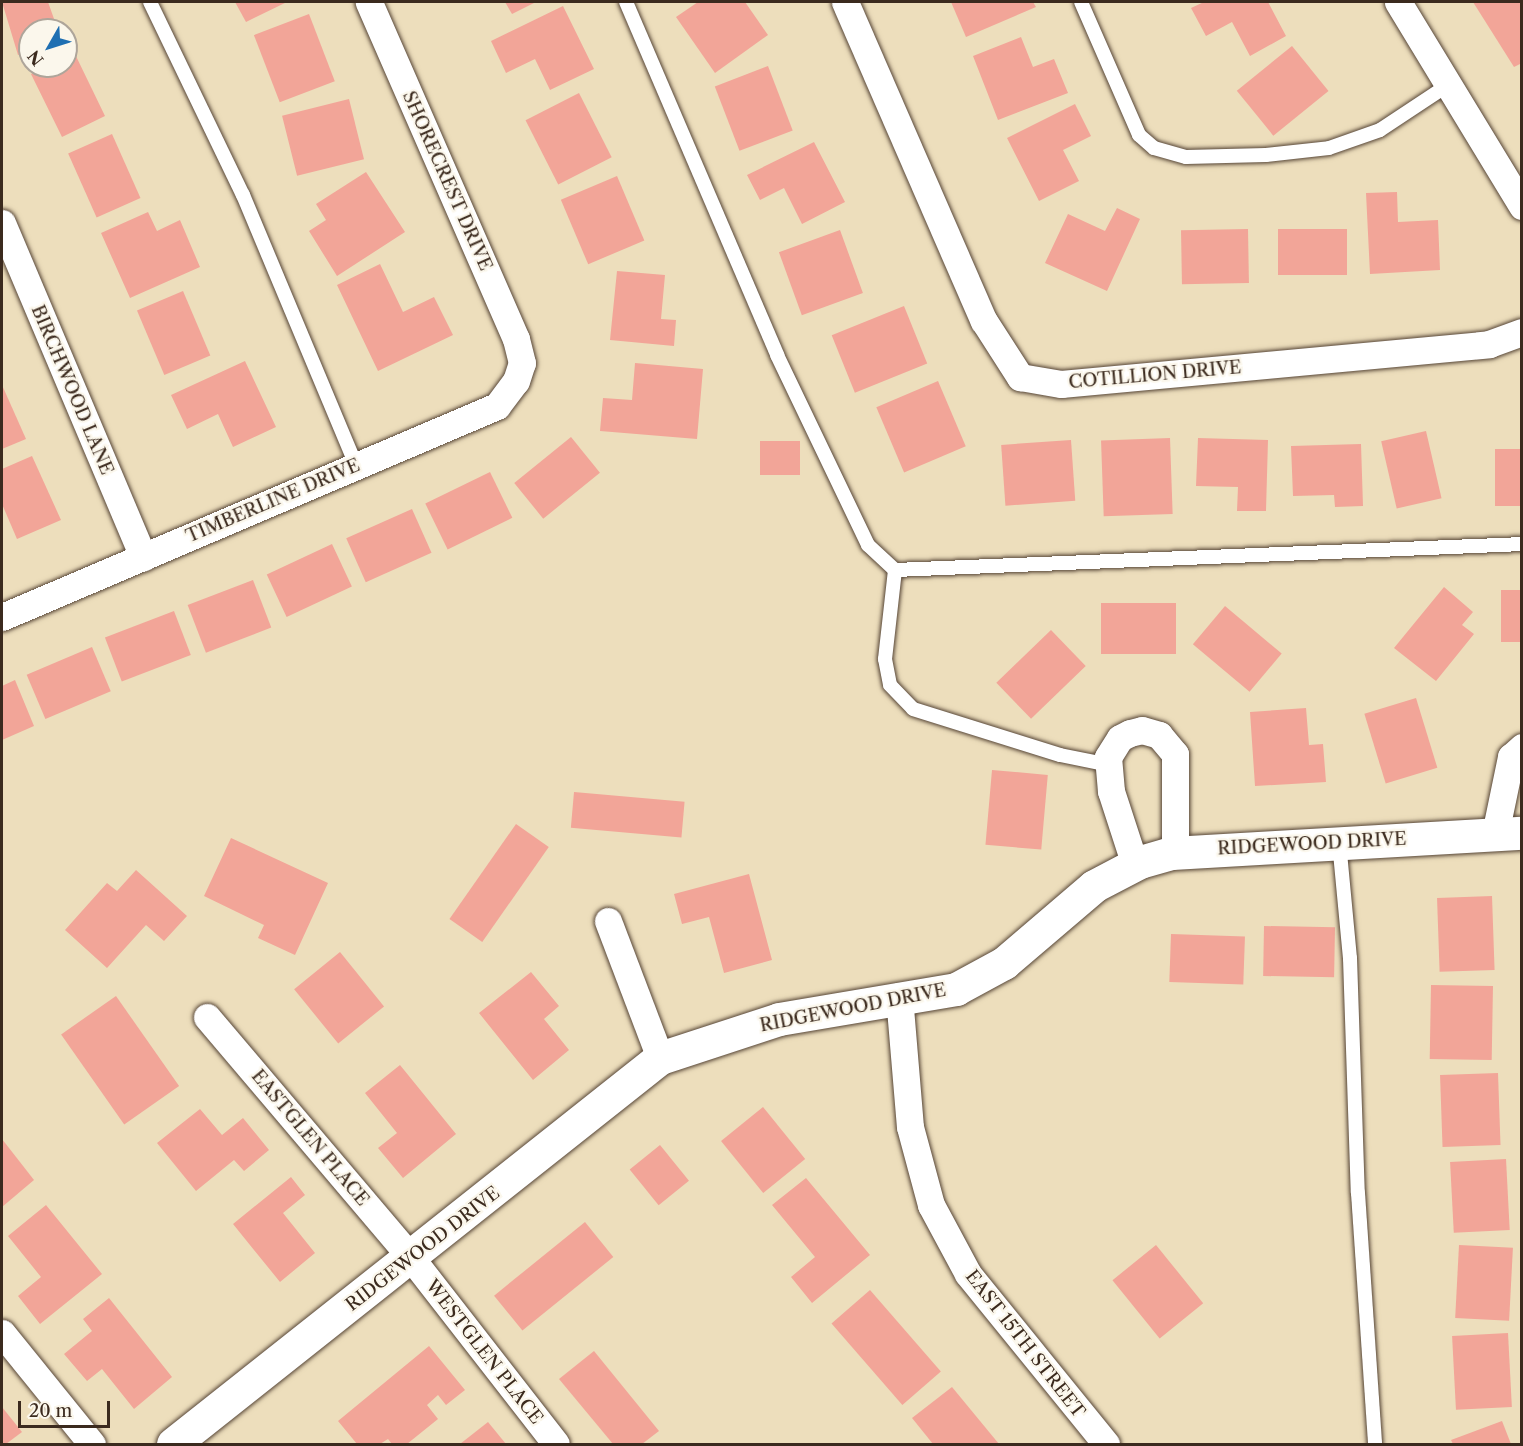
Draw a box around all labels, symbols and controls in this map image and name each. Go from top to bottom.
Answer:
north arrow [18,18,78,78]
text: N [23,46,48,70]
street label: SHORECREST DRIVE [398,88,496,274]
street label: BIRCHWOOD LANE [26,302,118,478]
street label: COTILLION DRIVE [1068,357,1242,393]
street label: TIMBERLINE DRIVE [183,455,363,547]
street label: RIDGEWOOD DRIVE [1217,828,1407,860]
street label: RIDGEWOOD DRIVE [758,979,948,1037]
street label: EASTGLEN PLACE [247,1066,373,1210]
street label: RIDGEWOOD DRIVE [342,1182,504,1316]
street label: EAST 15TH STREET [961,1266,1089,1422]
street label: WESTGLEN PLACE [421,1275,547,1429]
scale bar [21,1389,112,1427]
text: 20 m [29,1400,72,1422]

